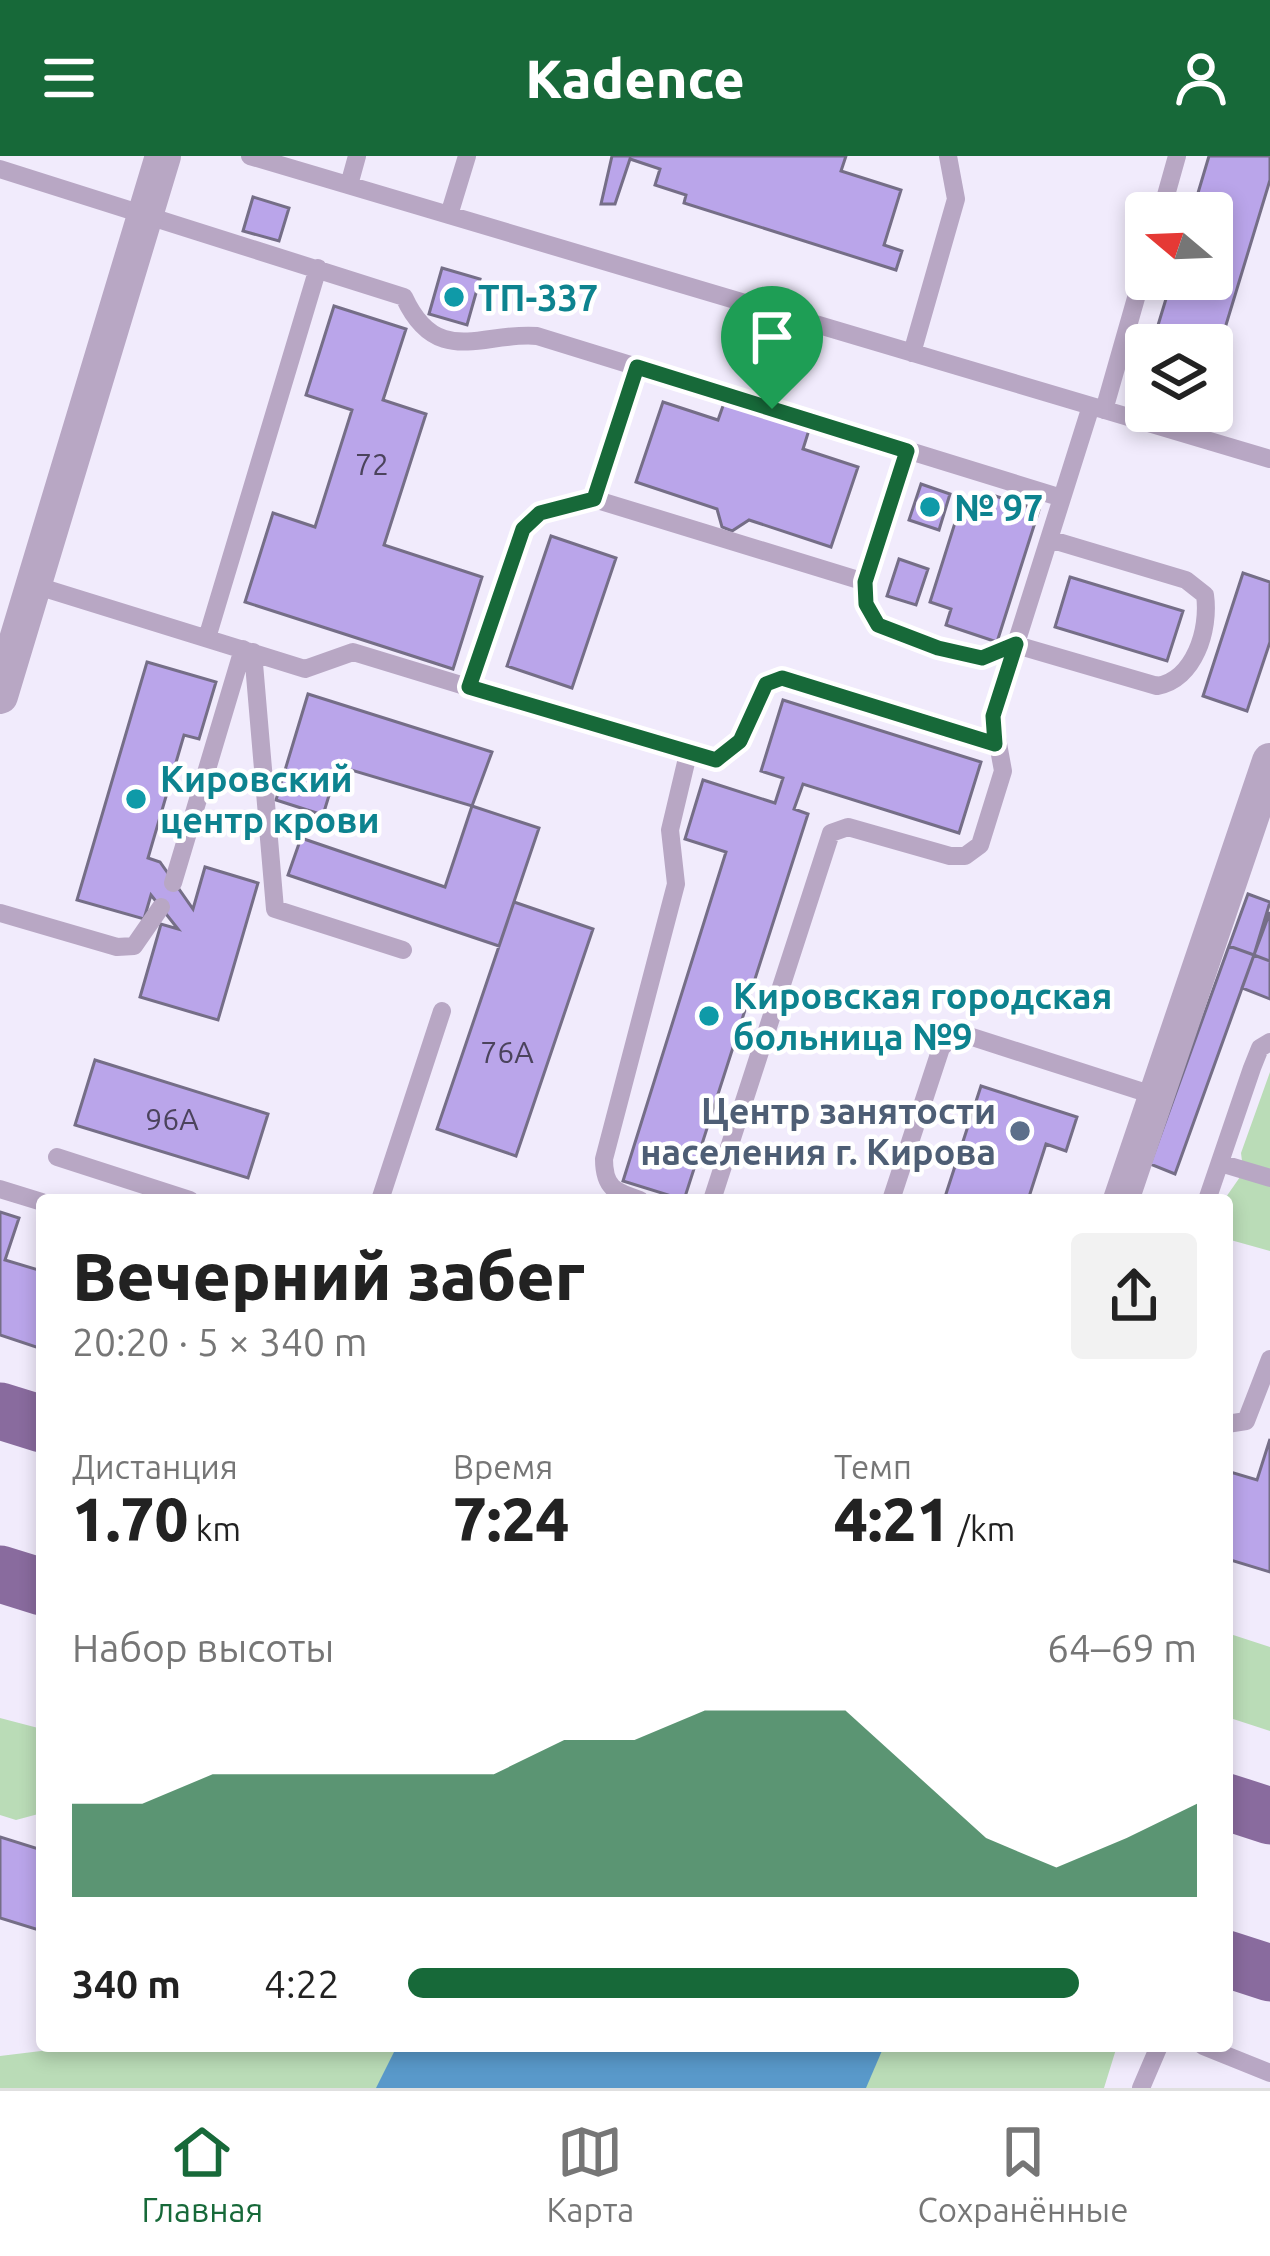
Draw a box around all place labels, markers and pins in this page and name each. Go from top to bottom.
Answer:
place label: ТП-337 [478,277,598,318]
marker: ТП-337 [441,284,467,310]
pin [721,286,823,409]
place label: № 97 [954,487,1043,528]
marker: № 97 [917,494,943,520]
place label: Кировский центр крови [160,758,379,840]
marker: Кировский центр крови [123,786,149,812]
place label: Кировская городская больница №9 [733,975,1112,1057]
marker: Кировская городская больница №9 [696,1003,722,1029]
place label: Центр занятости населения г. Кирова [640,1090,996,1172]
marker: Центр занятости населения г. Кирова [1007,1118,1033,1144]

